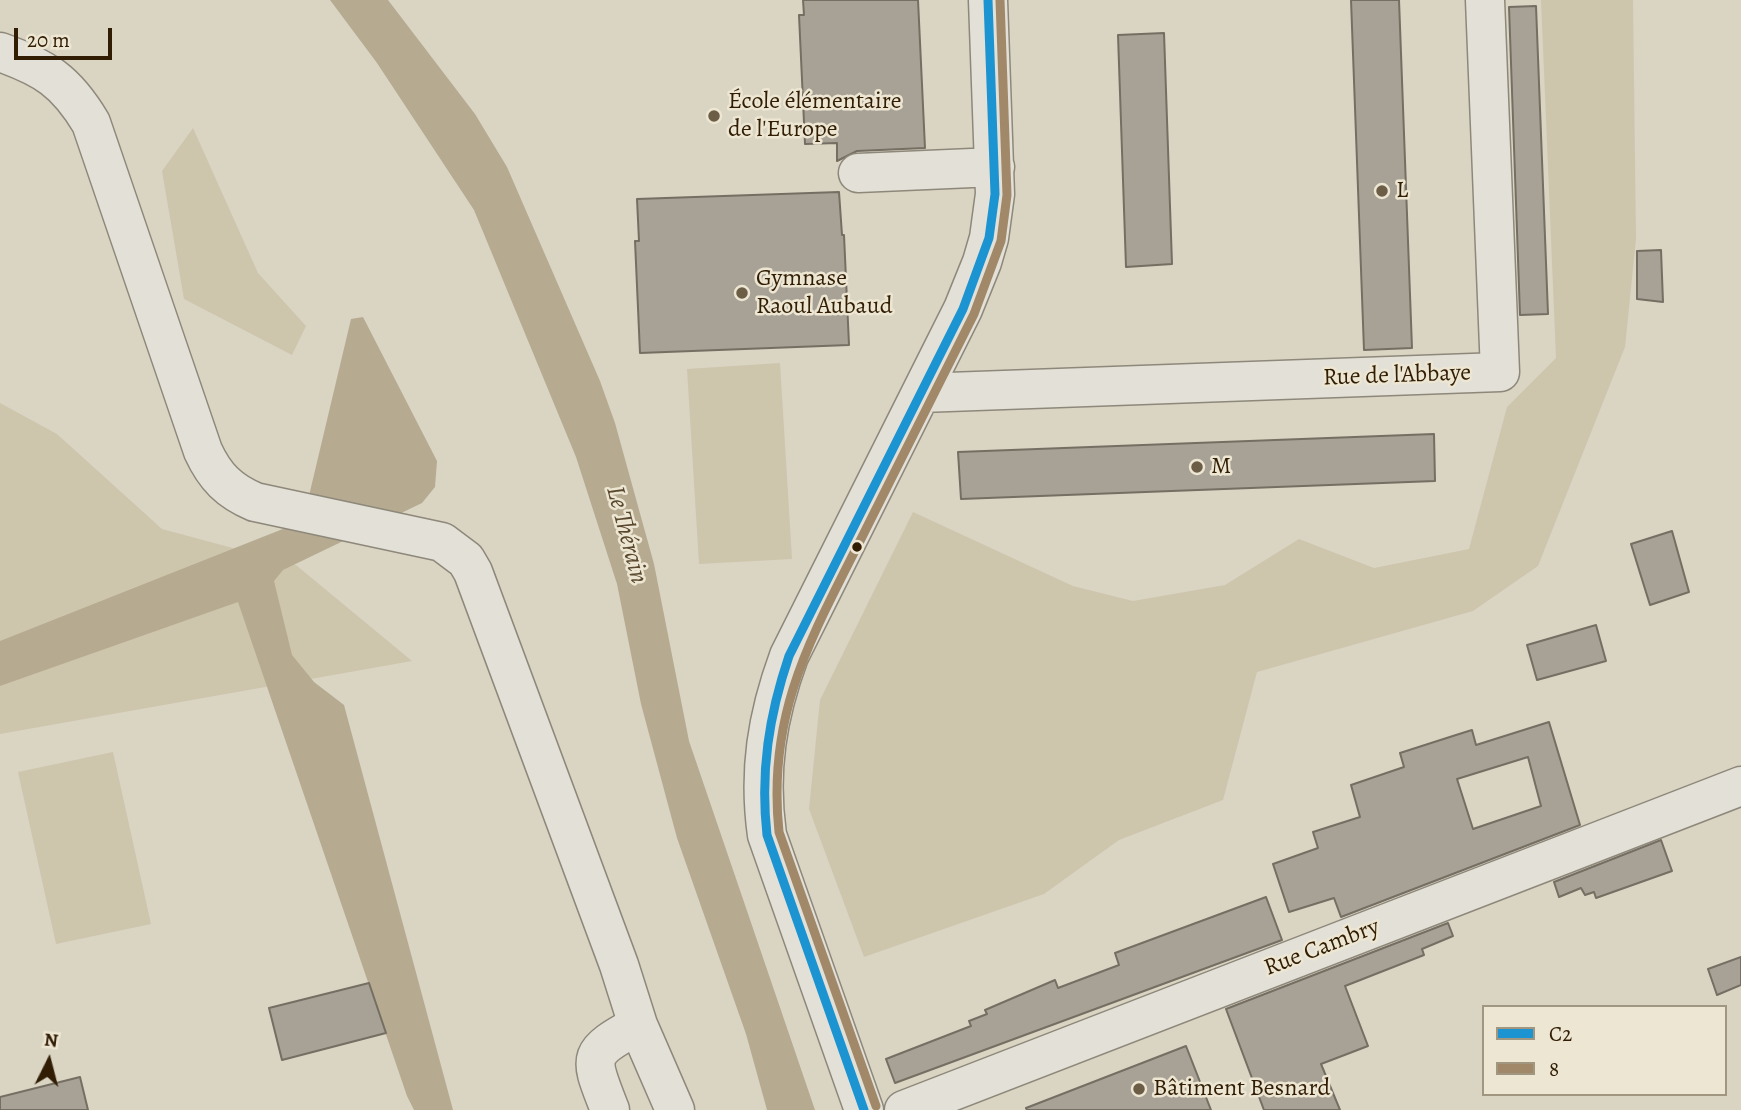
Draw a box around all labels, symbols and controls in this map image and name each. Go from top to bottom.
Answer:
scale bar [18,14,116,58]
text: 20 m [27,26,70,54]
place label: École élémentaire de l'Europe [728,88,902,144]
marker: École élémentaire de l'Europe [706,108,722,124]
place label: L [1396,177,1408,205]
marker: L [1374,183,1390,199]
place label: Gymnase Raoul Aubaud [756,265,893,321]
marker: Gymnase Raoul Aubaud [734,285,750,301]
street label: Rue de l'Abbaye [1322,359,1472,393]
place label: M [1211,453,1231,481]
marker: M [1189,459,1205,475]
water label: Le Thérain [598,483,654,587]
unlabelled marker [850,540,864,554]
street label: Rue Cambry [1260,913,1384,983]
legend [1482,1005,1727,1096]
text: C2 [1549,1020,1572,1048]
north arrow [14,1026,84,1096]
text: N [43,1026,59,1054]
text: 8 [1549,1055,1559,1083]
place label: Bâtiment Besnard [1153,1075,1330,1103]
marker: Bâtiment Besnard [1131,1081,1147,1097]

